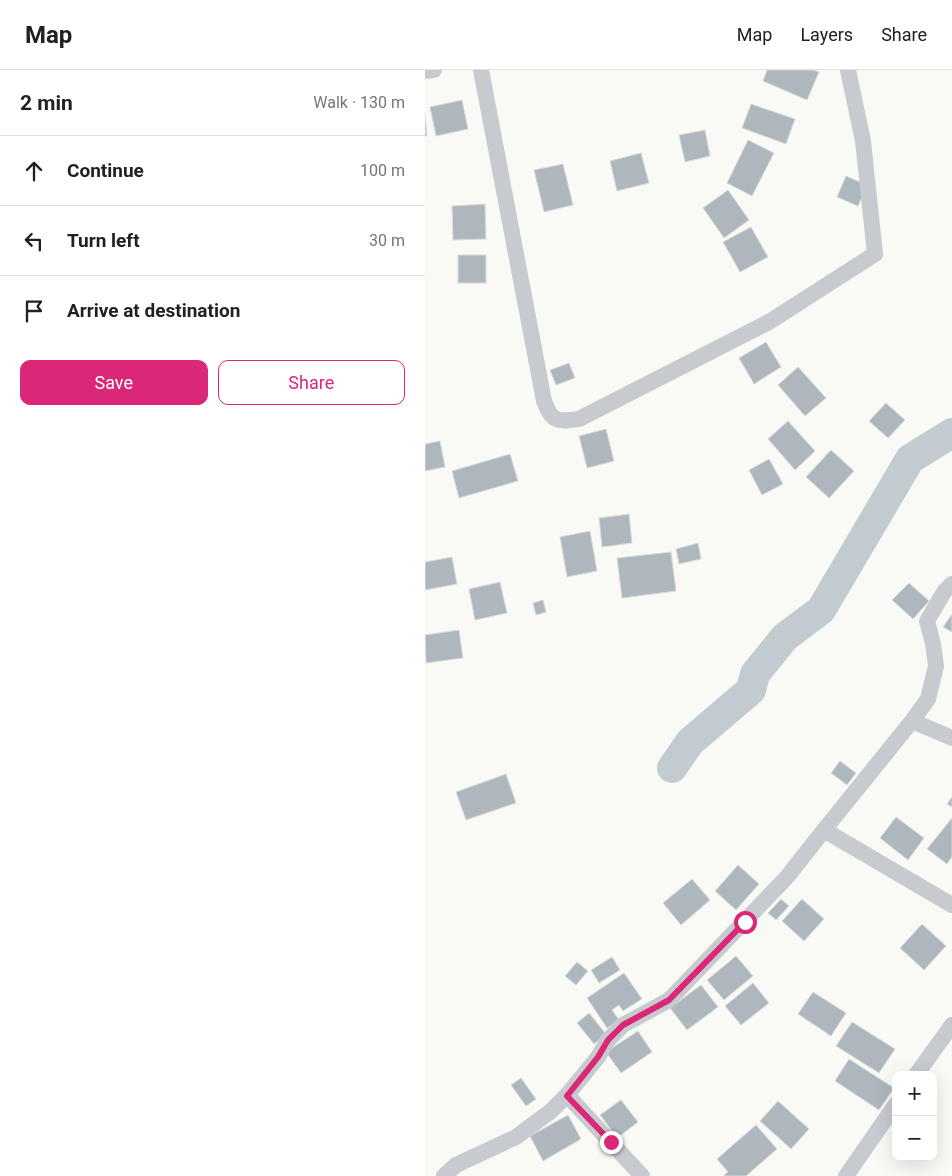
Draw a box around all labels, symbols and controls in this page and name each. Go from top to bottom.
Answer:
text: Map [25,21,72,49]
text: Map [737,24,772,45]
text: Layers [800,24,853,45]
text: Share [881,24,927,45]
text: 2 min [20,91,73,115]
text: Walk · 130 m [313,93,405,112]
icon: ahead [20,157,48,185]
text: Continue [67,159,144,182]
text: 100 m [360,161,405,180]
icon: left [20,227,48,255]
text: Turn left [67,229,140,252]
text: 30 m [369,231,405,250]
icon: arrive [20,297,48,325]
text: Arrive at destination [67,299,240,322]
button: Save [20,360,208,405]
button: Share [218,360,405,405]
route start [734,911,757,934]
map controls [892,1071,937,1161]
button: + [892,1071,937,1116]
button: − [892,1116,937,1161]
route end [600,1131,623,1154]

